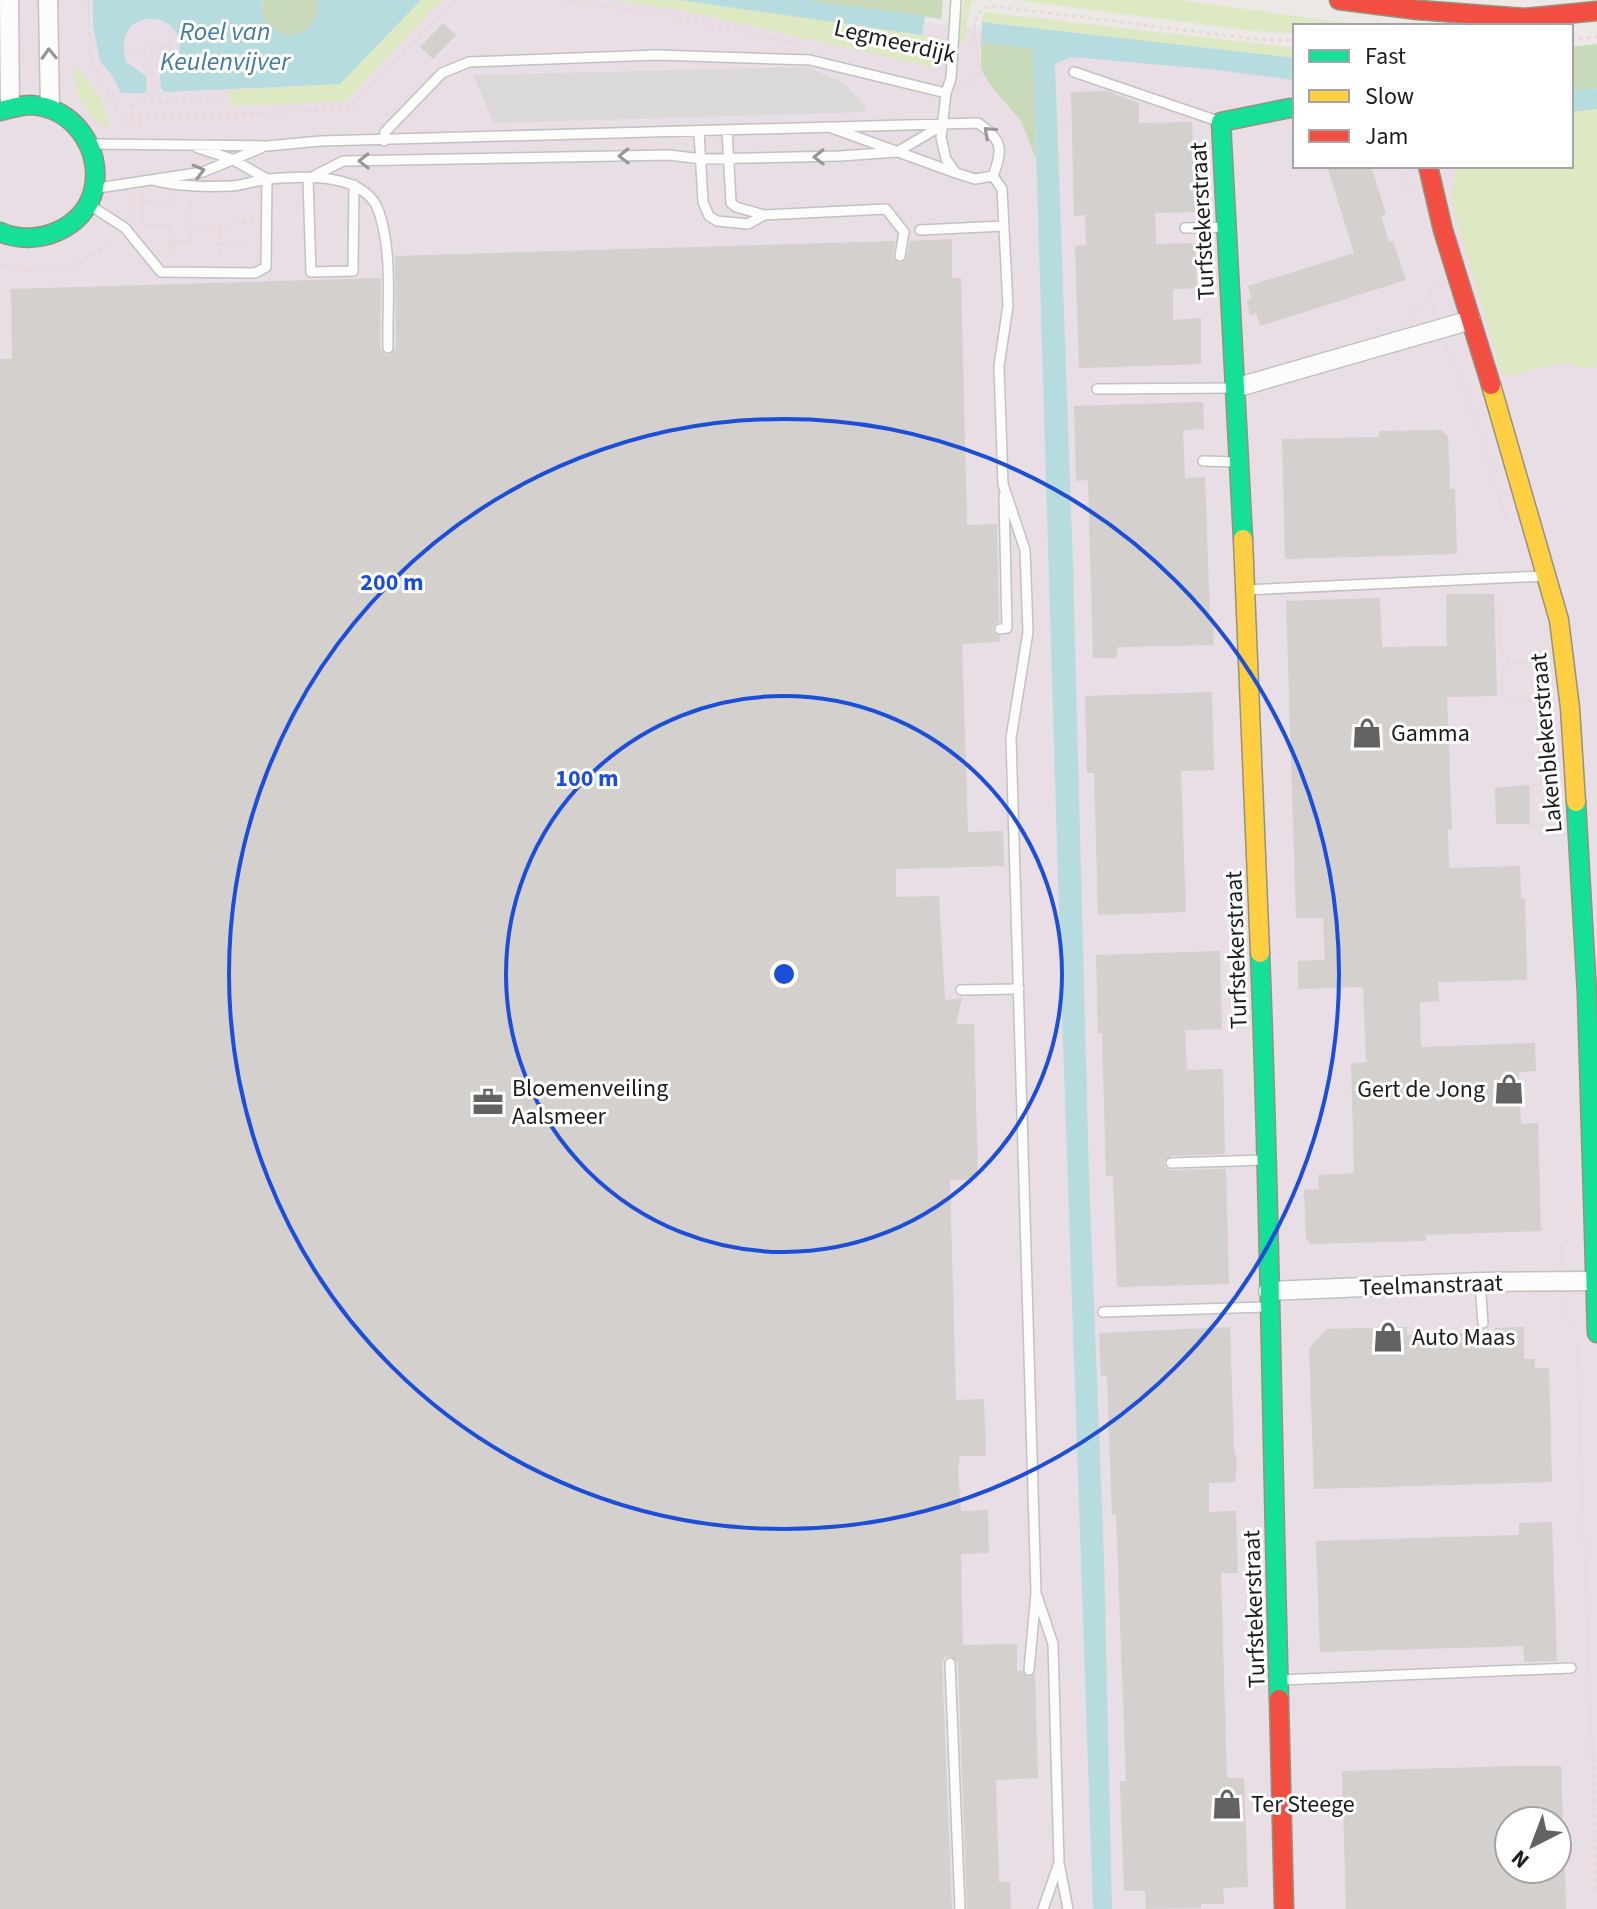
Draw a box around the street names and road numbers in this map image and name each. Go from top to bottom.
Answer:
street label: Legmeerdijk [831,10,959,73]
street label: Turfstekerstraat [1181,141,1224,301]
street label: Lakenblekerstraat [1521,652,1572,834]
street label: Turfstekerstraat [1216,870,1257,1030]
street label: Teelmanstraat [1359,1266,1503,1305]
street label: Turfstekerstraat [1234,1529,1275,1689]

